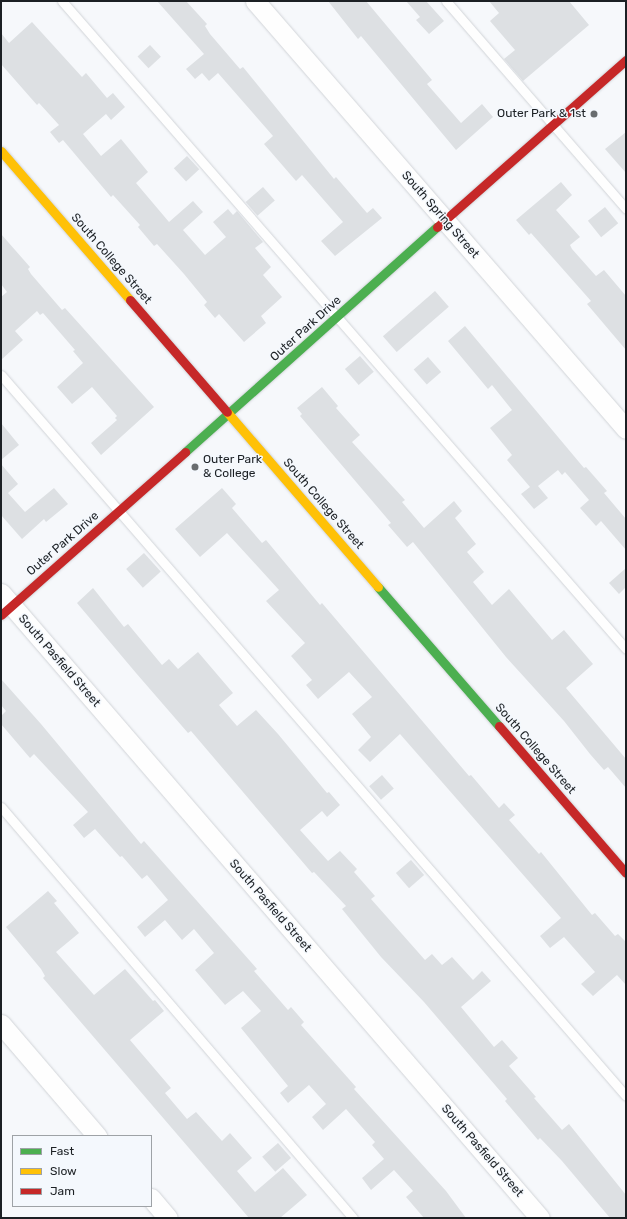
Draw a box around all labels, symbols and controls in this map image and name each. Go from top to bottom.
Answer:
place label: Outer Park & 1st [497,107,586,121]
marker: Outer Park & 1st [589,109,599,119]
street label: South Spring Street [398,169,482,261]
street label: South College Street [68,211,154,307]
street label: Outer Park Drive [267,293,345,365]
place label: Outer Park & College [203,453,262,481]
street label: South College Street [280,456,366,552]
marker: Outer Park & College [190,462,200,472]
street label: Outer Park Drive [24,509,102,579]
street label: South Pasfield Street [15,612,103,710]
street label: South College Street [492,701,578,797]
street label: South Pasfield Street [226,857,314,955]
street label: South Pasfield Street [438,1102,526,1200]
legend [12,1135,152,1207]
text: Fast [50,1144,74,1158]
text: Slow [50,1164,77,1178]
text: Jam [50,1184,75,1198]

